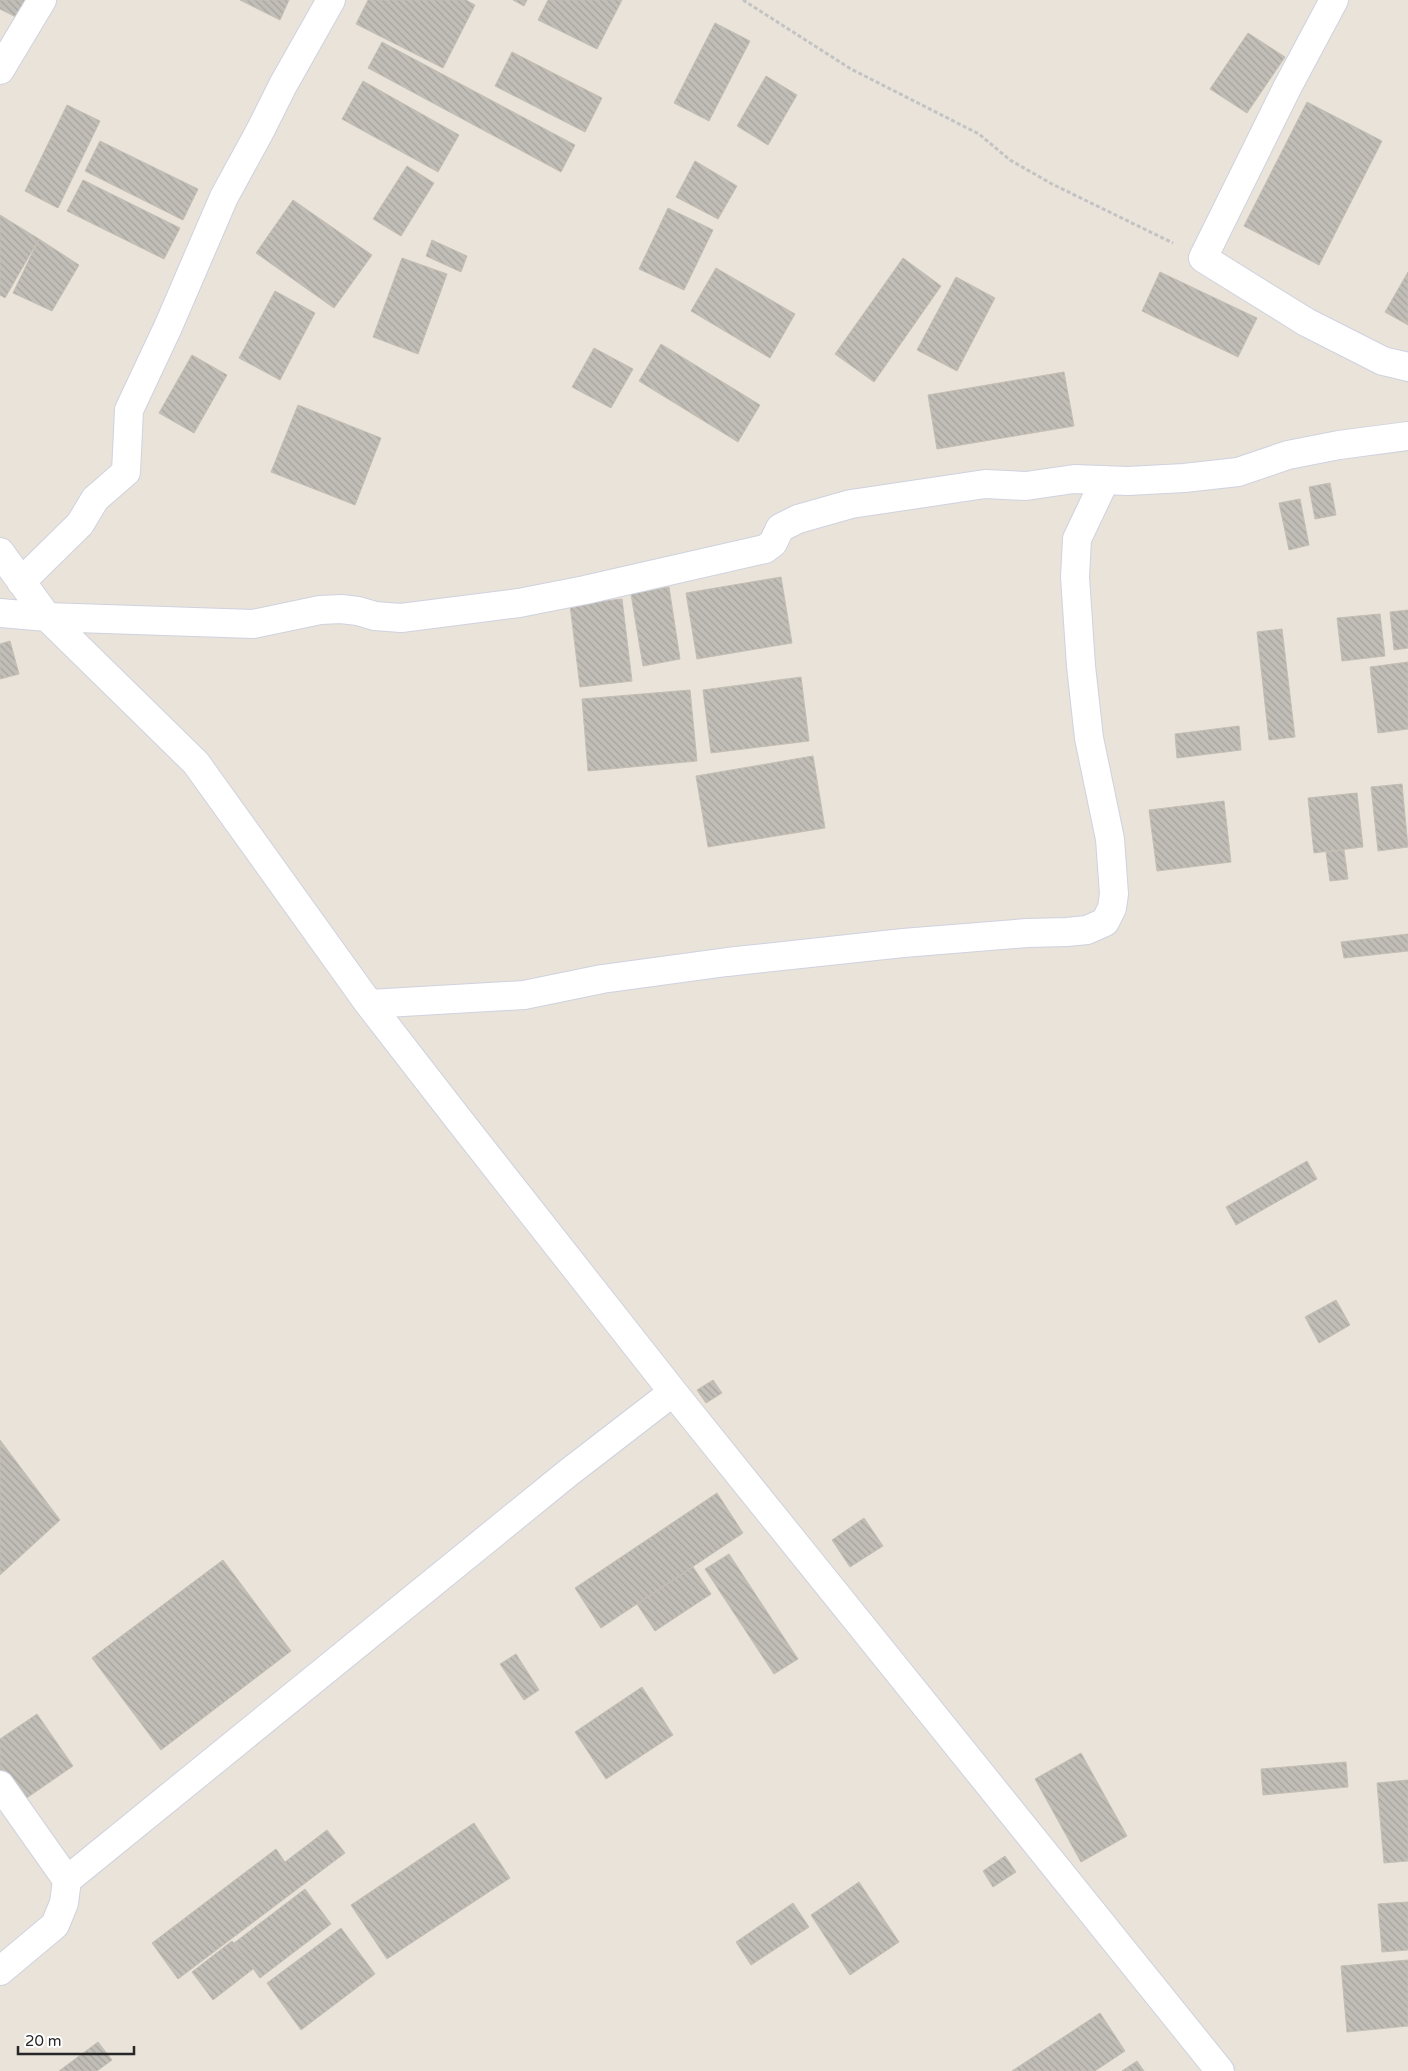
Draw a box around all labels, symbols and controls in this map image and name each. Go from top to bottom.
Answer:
scale bar [18,2024,134,2056]
text: 20 m [25,2032,62,2050]

